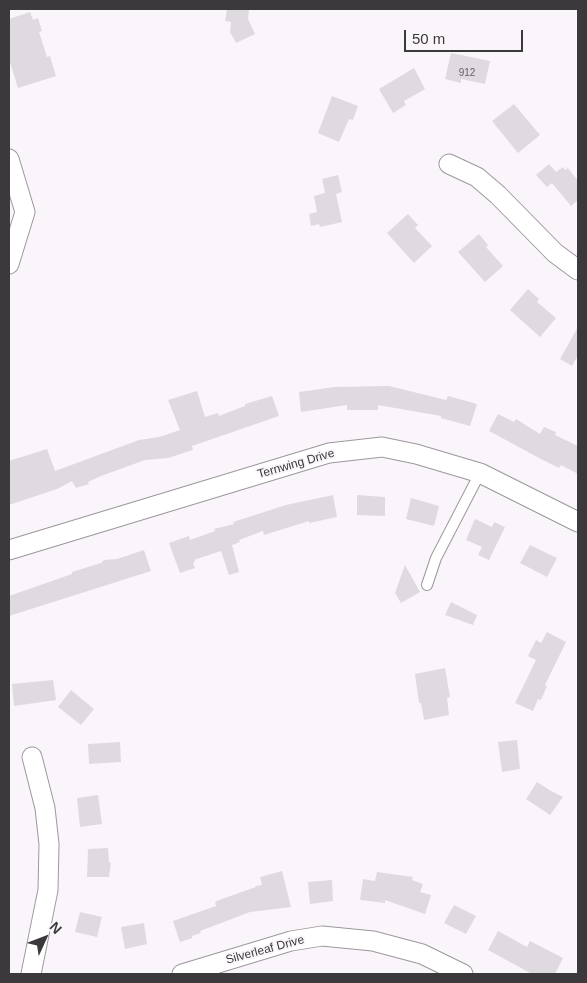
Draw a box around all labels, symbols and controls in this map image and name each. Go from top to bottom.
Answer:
scale bar [407,20,526,52]
text: 50 m [412,30,445,47]
house number: 912 [459,67,475,79]
street label: Ternwing Drive [256,446,336,482]
north arrow [20,913,70,963]
text: N [47,919,65,937]
street label: Silverleaf Drive [224,933,306,967]

